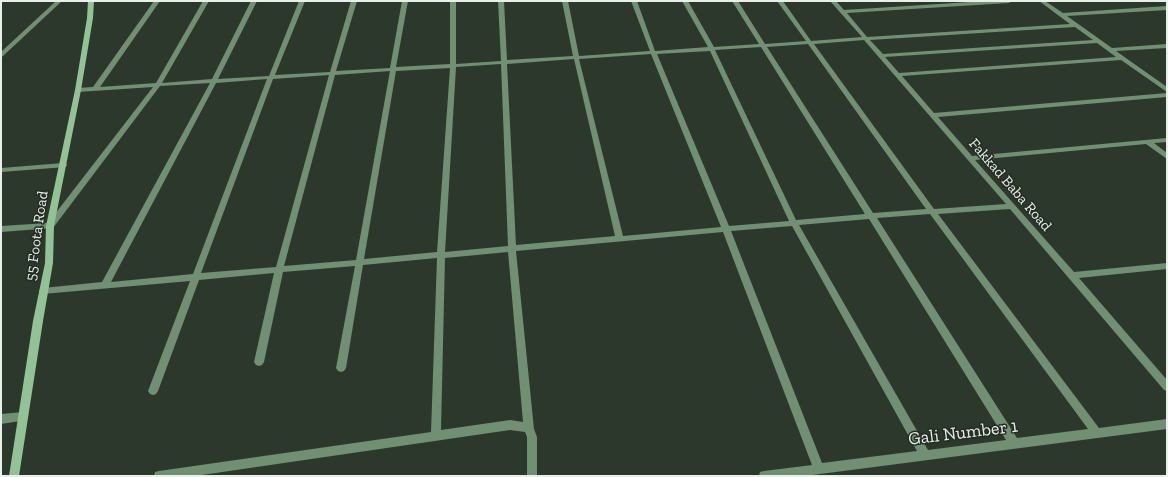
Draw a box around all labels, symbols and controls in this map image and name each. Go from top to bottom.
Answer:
street label: Fakkad Baba Road [965,135,1055,235]
street label: 55 Foota Road [22,190,52,282]
street label: Gali Number 1 [907,416,1019,450]

